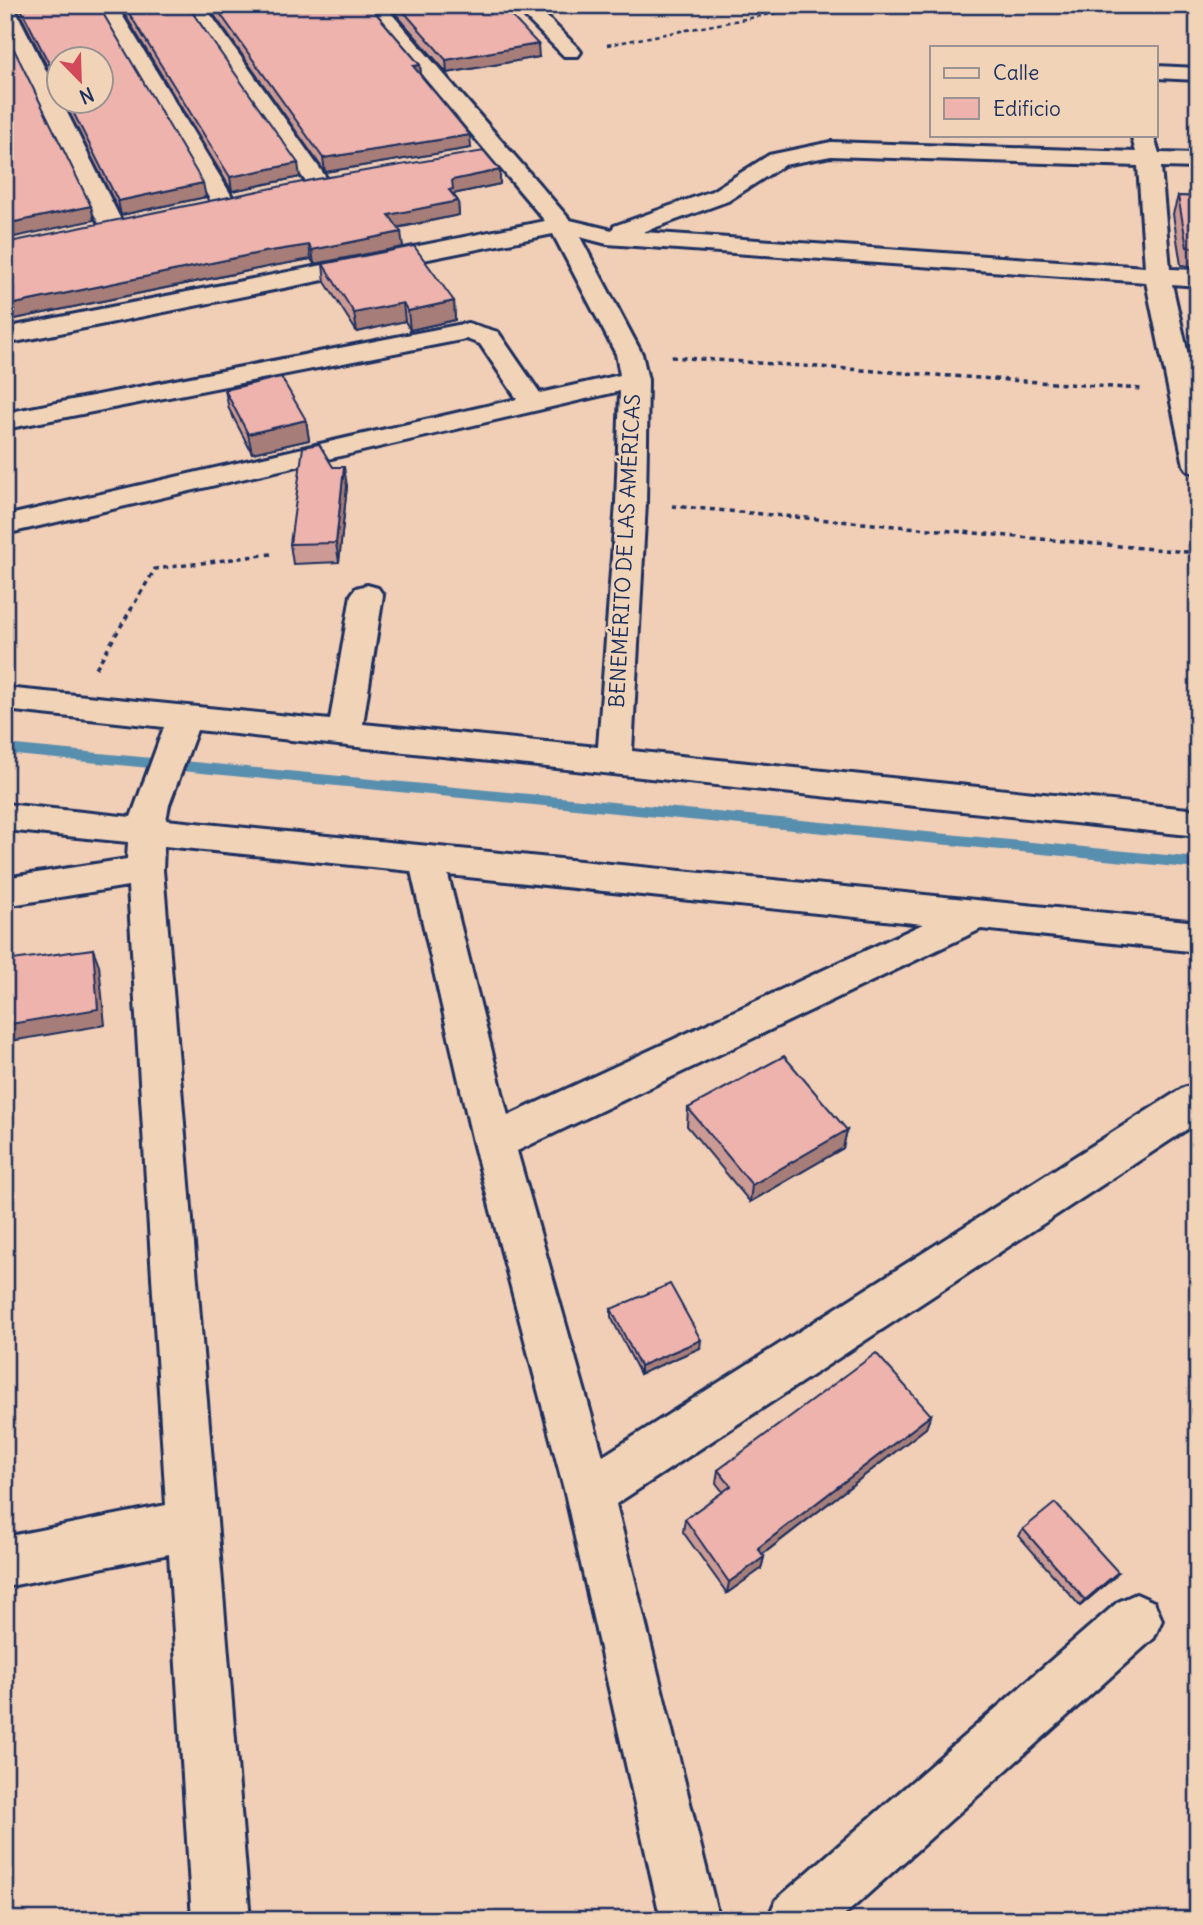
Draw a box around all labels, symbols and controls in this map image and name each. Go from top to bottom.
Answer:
north arrow [46,46,116,116]
legend [930,46,1158,136]
text: Calle [993,59,1039,86]
text: N [76,82,97,109]
text: Edificio [993,95,1061,122]
street label: BENEMÉRITO DE LAS AMÉRICAS [603,393,646,709]

